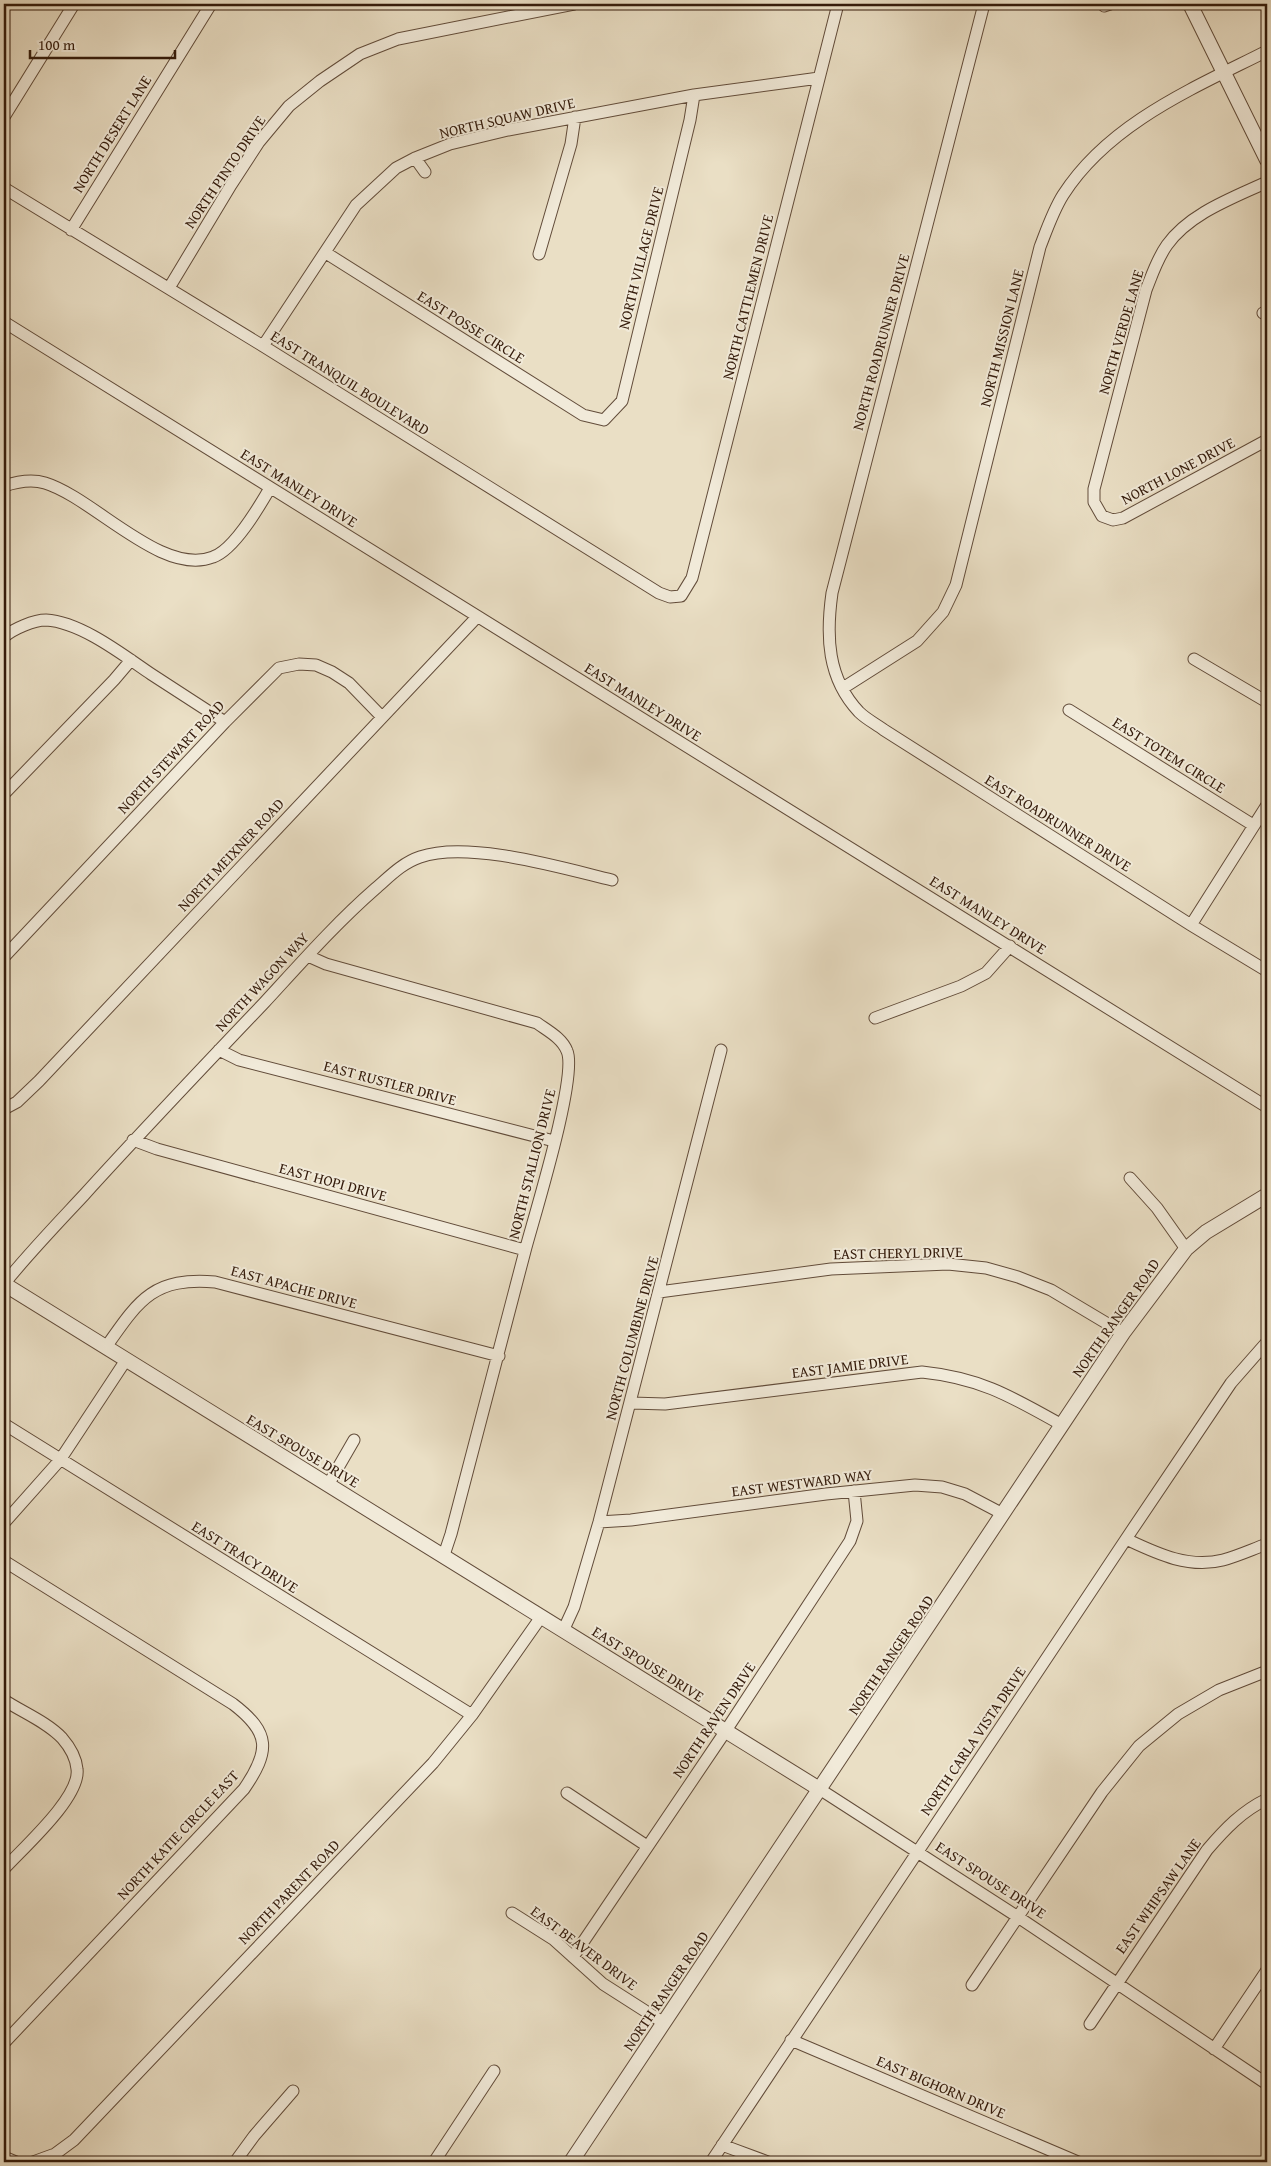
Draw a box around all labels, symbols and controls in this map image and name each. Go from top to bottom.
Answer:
scale bar [30,28,175,60]
text: 100 m [38,34,76,55]
street label: NORTH DESERT LANE [67,71,156,196]
street label: NORTH SQUAW DRIVE [437,92,577,143]
street label: NORTH PINTO DRIVE [179,111,270,232]
street label: NORTH VILLAGE DRIVE [613,184,669,331]
street label: NORTH CATTLEMEN DRIVE [717,212,778,382]
street label: NORTH ROADRUNNER DRIVE [847,251,914,432]
street label: NORTH MISSION LANE [974,266,1029,409]
street label: NORTH VERDE LANE [1093,267,1148,397]
street label: EAST POSSE CIRCLE [414,285,529,368]
street label: EAST TRANQUIL BOULEVARD [267,325,434,440]
street label: NORTH LONE DRIVE [1117,432,1239,509]
street label: EAST MANLEY DRIVE [237,443,362,532]
street label: EAST MANLEY DRIVE [581,657,706,746]
street label: NORTH STEWART ROAD [112,695,229,818]
street label: EAST TOTEM CIRCLE [1109,711,1230,798]
street label: EAST ROADRUNNER DRIVE [981,769,1136,876]
street label: NORTH MEIXNER ROAD [173,794,289,916]
street label: EAST MANLEY DRIVE [926,870,1051,959]
street label: NORTH WAGON WAY [210,927,313,1036]
street label: EAST RUSTLER DRIVE [321,1055,459,1110]
street label: NORTH STALLION DRIVE [503,1086,560,1241]
street label: EAST HOPI DRIVE [277,1157,390,1206]
street label: EAST CHERYL DRIVE [833,1241,963,1264]
street label: NORTH COLUMBINE DRIVE [599,1253,664,1422]
street label: NORTH RANGER ROAD [1067,1254,1164,1381]
street label: EAST APACHE DRIVE [229,1260,360,1314]
street label: EAST JAMIE DRIVE [791,1348,910,1383]
street label: EAST SPOUSE DRIVE [243,1409,364,1493]
street label: EAST WESTWARD WAY [730,1463,874,1502]
street label: EAST TRACY DRIVE [188,1515,303,1598]
street label: NORTH RANGER ROAD [843,1591,939,1719]
street label: EAST SPOUSE DRIVE [588,1621,708,1707]
street label: NORTH RAVEN DRIVE [667,1657,760,1782]
street label: NORTH CARLA VISTA DRIVE [915,1662,1031,1819]
street label: NORTH KATIE CIRCLE EAST [112,1765,244,1904]
street label: EAST WHIPSAW LANE [1110,1833,1206,1958]
street label: NORTH PARENT ROAD [233,1835,344,1949]
street label: EAST SPOUSE DRIVE [932,1836,1051,1923]
street label: EAST BEAVER DRIVE [527,1900,642,1995]
street label: NORTH RANGER ROAD [618,1927,714,2055]
street label: EAST BIGHORN DRIVE [873,2050,1009,2123]

